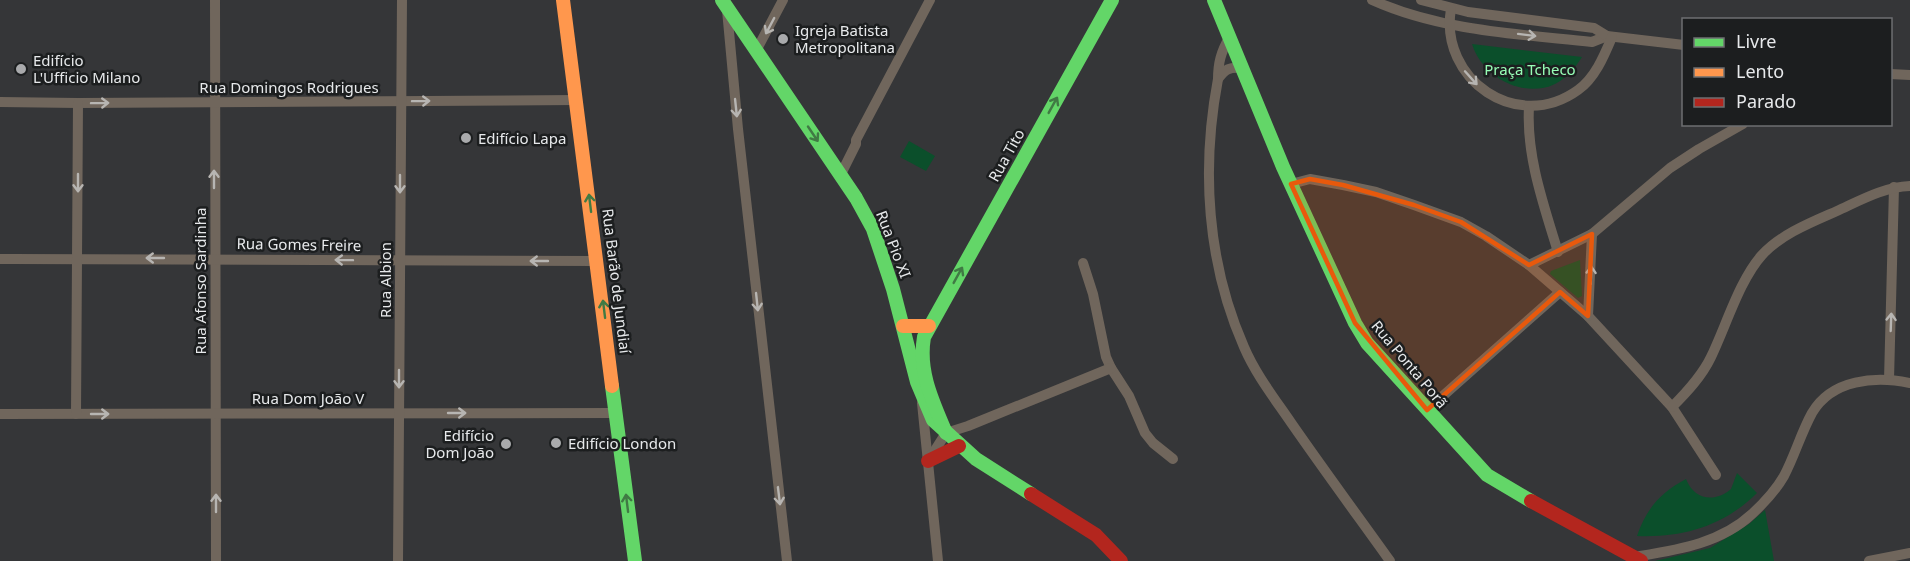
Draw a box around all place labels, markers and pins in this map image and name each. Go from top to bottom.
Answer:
place label: Igreja Batista Metropolitana [795,20,895,57]
marker: Igreja Batista Metropolitana [776,32,790,46]
place label: Edifício L'Ufficio Milano [33,50,140,87]
marker: Edifício L'Ufficio Milano [14,62,28,76]
place label: Edifício Lapa [478,128,566,148]
marker: Edifício Lapa [459,131,473,145]
place label: Edifício Dom João [425,425,494,462]
place label: Edifício London [568,433,676,453]
marker: Edifício London [549,436,563,450]
marker: Edifício Dom João [499,437,513,451]

